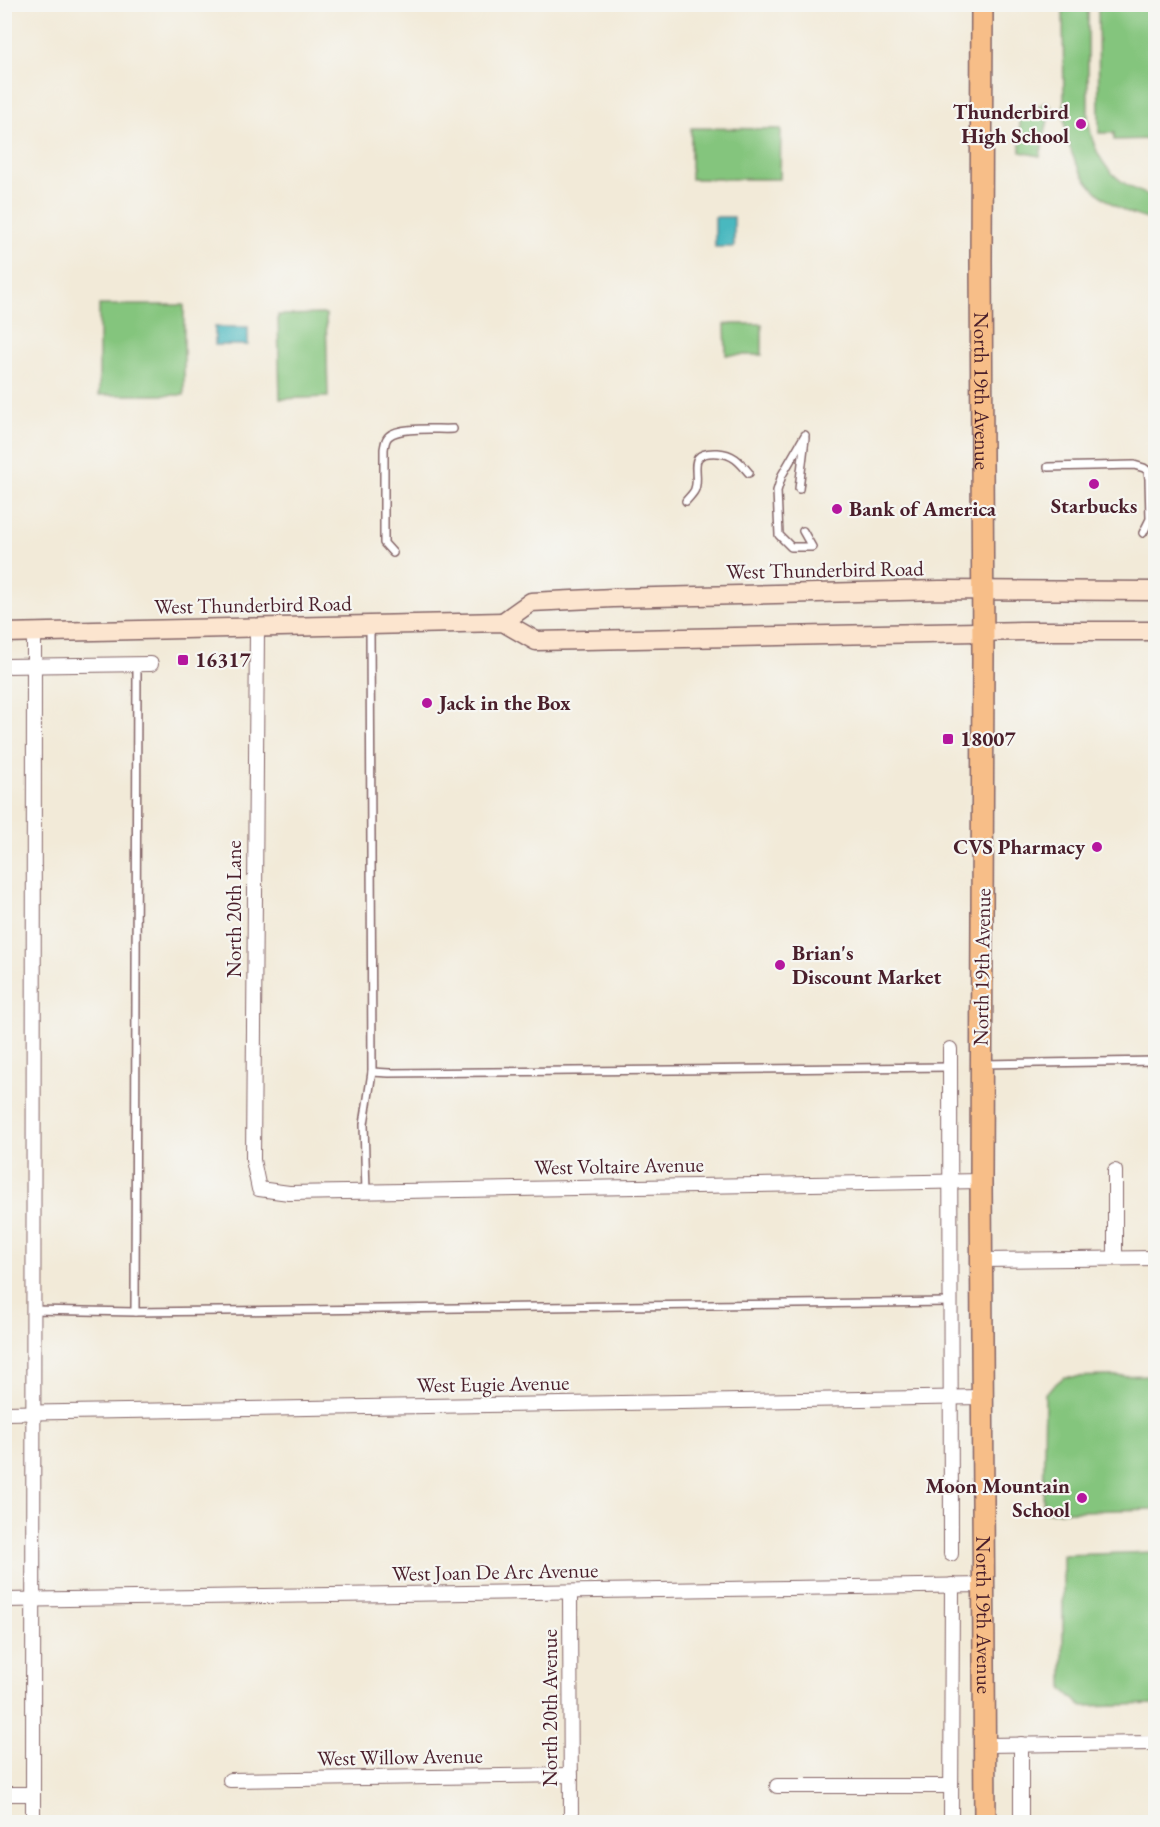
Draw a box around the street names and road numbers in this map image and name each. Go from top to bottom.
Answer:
street label: North 19th Avenue [968,312,996,470]
street label: West Thunderbird Road [726,554,924,585]
street label: West Thunderbird Road [154,589,352,620]
street label: North 20th Lane [220,840,247,978]
street label: North 19th Avenue [967,888,996,1046]
street label: West Voltaire Avenue [534,1151,704,1180]
street label: West Eugie Avenue [416,1369,570,1398]
street label: North 19th Avenue [970,1536,998,1694]
street label: West Joan De Arc Avenue [392,1556,598,1587]
street label: North 20th Avenue [536,1629,563,1787]
street label: West Willow Avenue [317,1742,483,1771]

